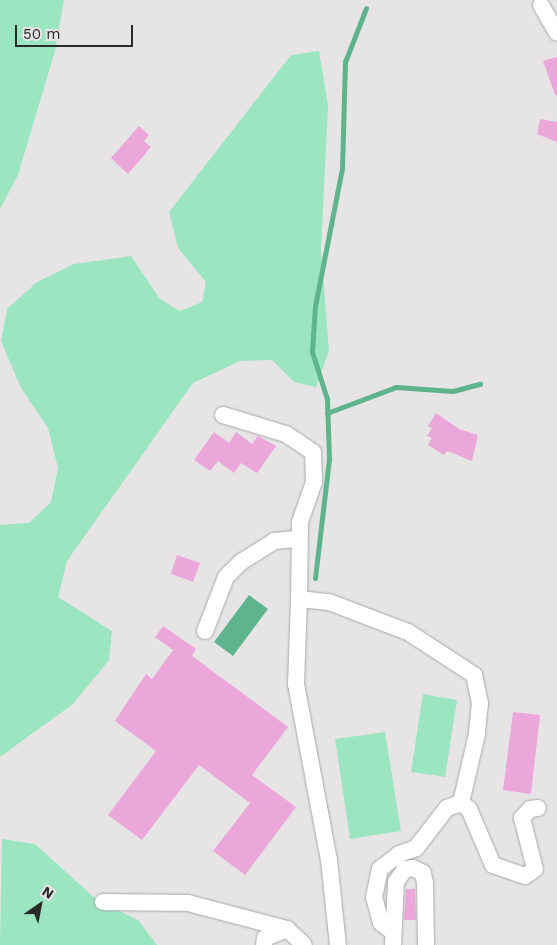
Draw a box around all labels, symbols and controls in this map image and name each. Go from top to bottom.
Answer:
scale bar [18,15,135,47]
text: 50 m [23,25,60,43]
north arrow [15,880,65,930]
text: N [39,883,57,902]

